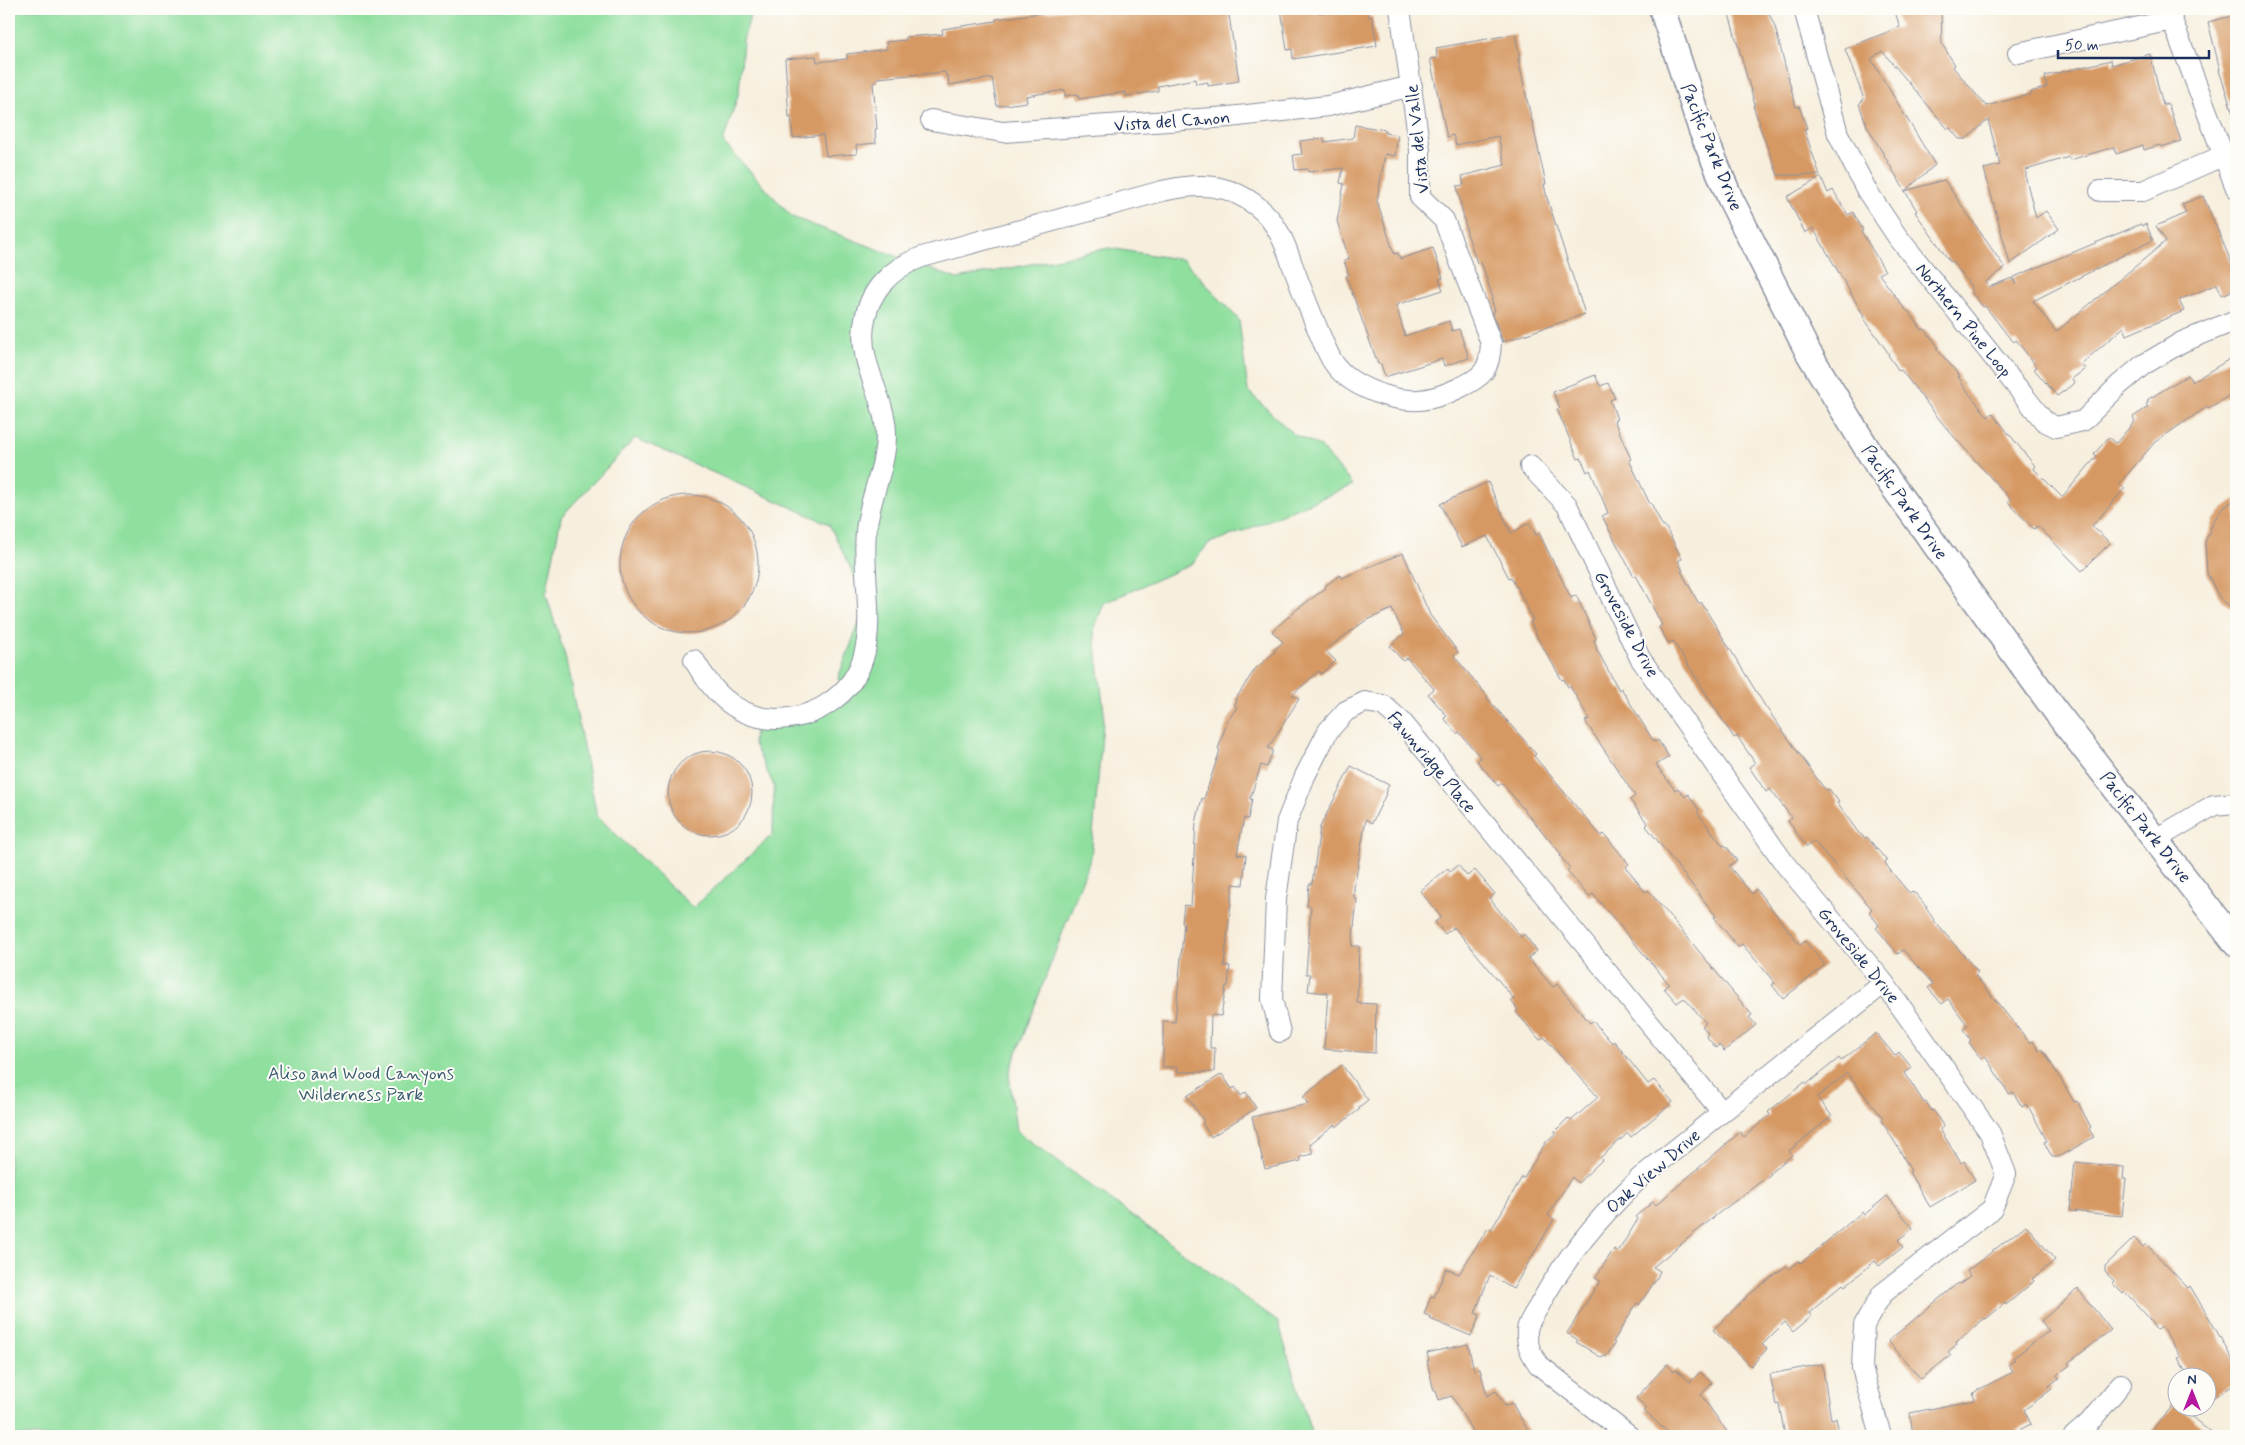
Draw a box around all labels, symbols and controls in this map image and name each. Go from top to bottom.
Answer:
scale bar [2058,28,2209,60]
text: 50 m [2065,36,2099,56]
street label: Pacific Park Drive [1675,80,1748,215]
street label: Vista del Valle [1400,83,1436,195]
street label: Vista del Canon [1113,106,1231,138]
street label: Northern Pine Loop [1909,258,2017,383]
street label: Pacific Park Drive [1855,440,1953,565]
street label: Groveside Drive [1588,567,1664,682]
street label: Fawnridge Place [1381,706,1481,819]
street label: Pacific Park Drive [2094,767,2196,888]
street label: Groveside Drive [1812,902,1905,1009]
park label: Aliso and Wood Canyons Wilderness Park [268,1062,454,1107]
street label: Oak View Drive [1601,1124,1706,1220]
north arrow [2168,1368,2218,1418]
text: N [2187,1371,2197,1389]

